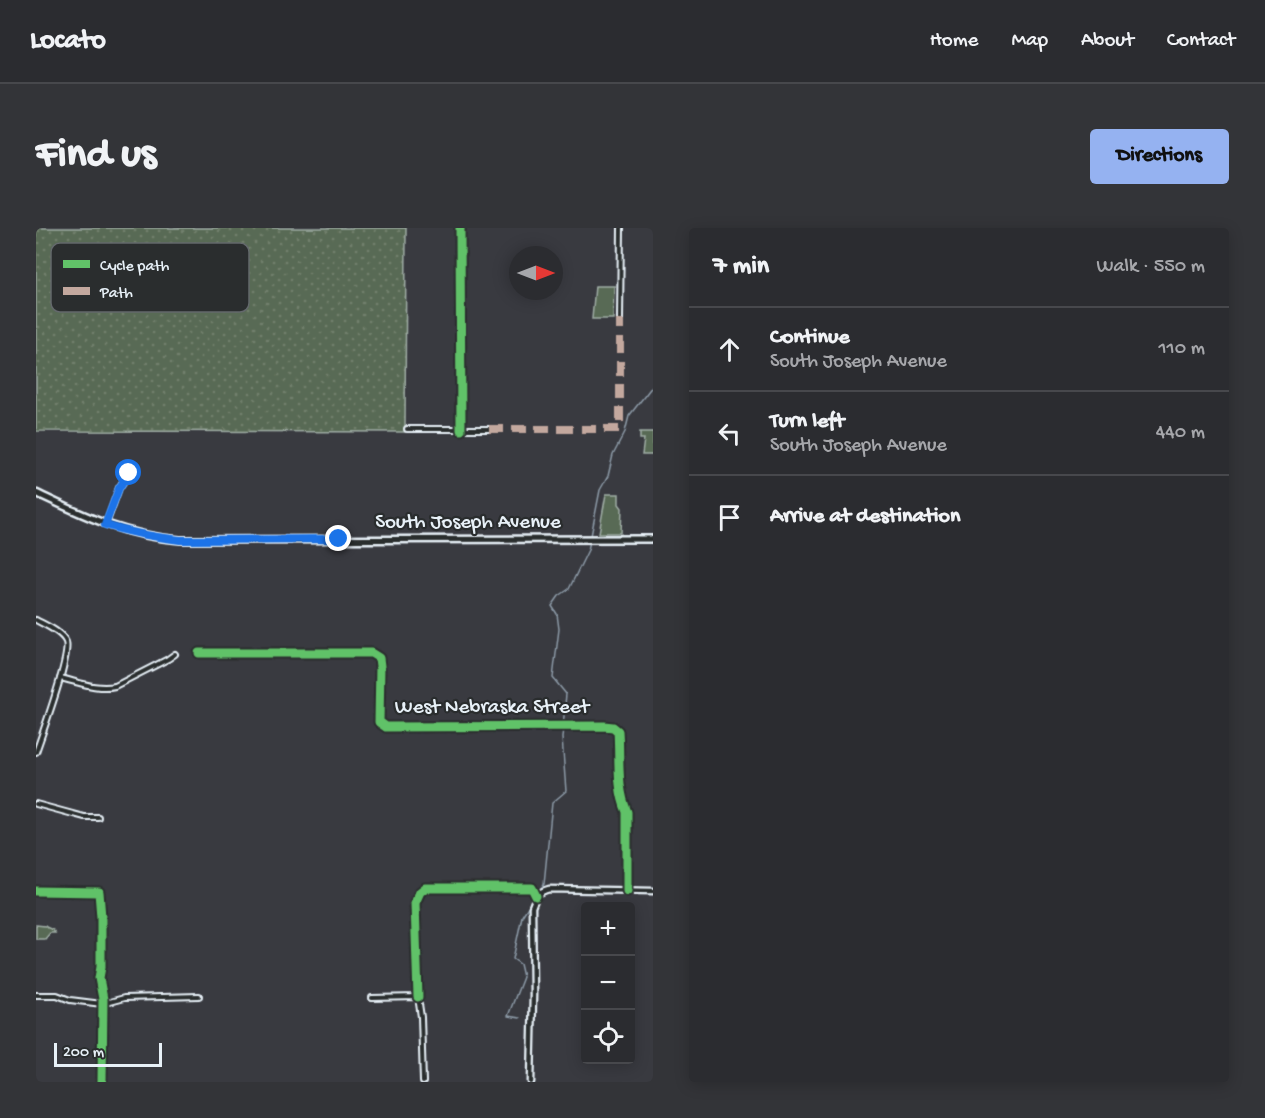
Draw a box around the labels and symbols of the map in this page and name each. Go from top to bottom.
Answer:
legend [51,243,249,312]
north arrow [509,246,563,300]
text: Cycle path [100,258,170,277]
text: Path [99,285,133,304]
route start [115,459,141,485]
street label: South Joseph Avenue [375,511,562,536]
route end [325,525,351,551]
street label: West Nebraska Street [395,696,592,721]
scale bar [54,1040,162,1068]

